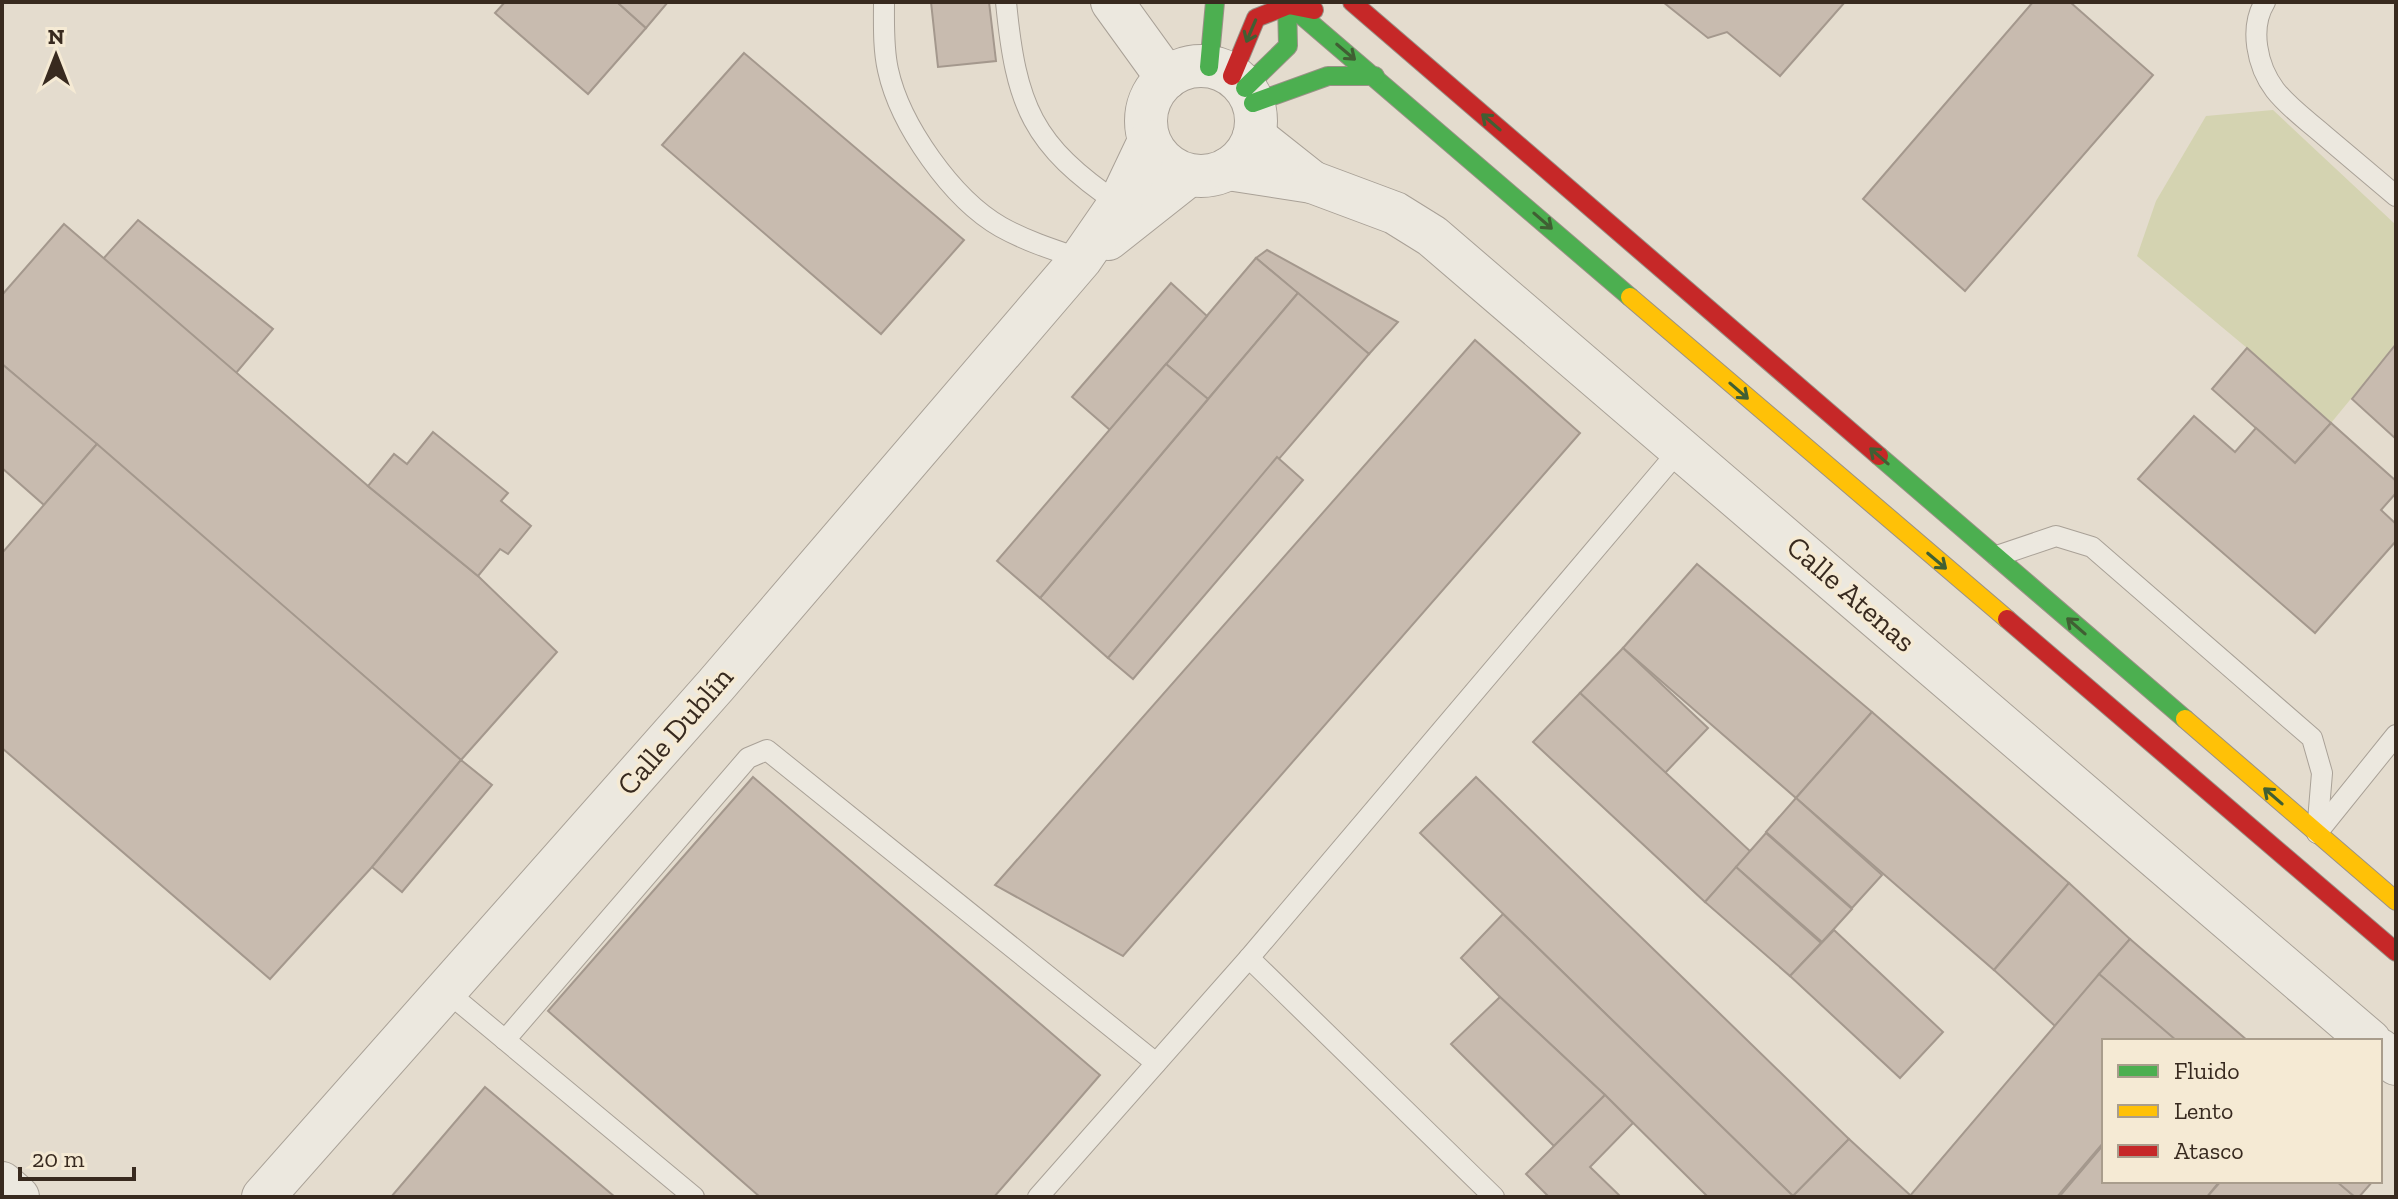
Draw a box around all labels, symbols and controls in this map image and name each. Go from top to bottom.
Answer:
north arrow [16,16,96,96]
one-way arrow [1242,18,1257,43]
text: N [48,23,65,50]
one-way arrow [1335,43,1355,61]
one-way arrow [1482,113,1502,131]
one-way arrow [1532,212,1552,230]
one-way arrow [1729,382,1749,400]
one-way arrow [1870,447,1890,465]
street label: Calle Atenas [1779,528,1923,660]
one-way arrow [1926,552,1946,570]
one-way arrow [2067,617,2087,635]
street label: Calle Dublín [609,659,741,803]
one-way arrow [2264,787,2284,805]
legend [2102,1039,2382,1183]
text: Fluido [2174,1056,2239,1085]
text: Lento [2174,1096,2233,1125]
scale bar [20,1131,134,1181]
text: Atasco [2174,1136,2244,1165]
text: 20 m [32,1144,85,1173]

